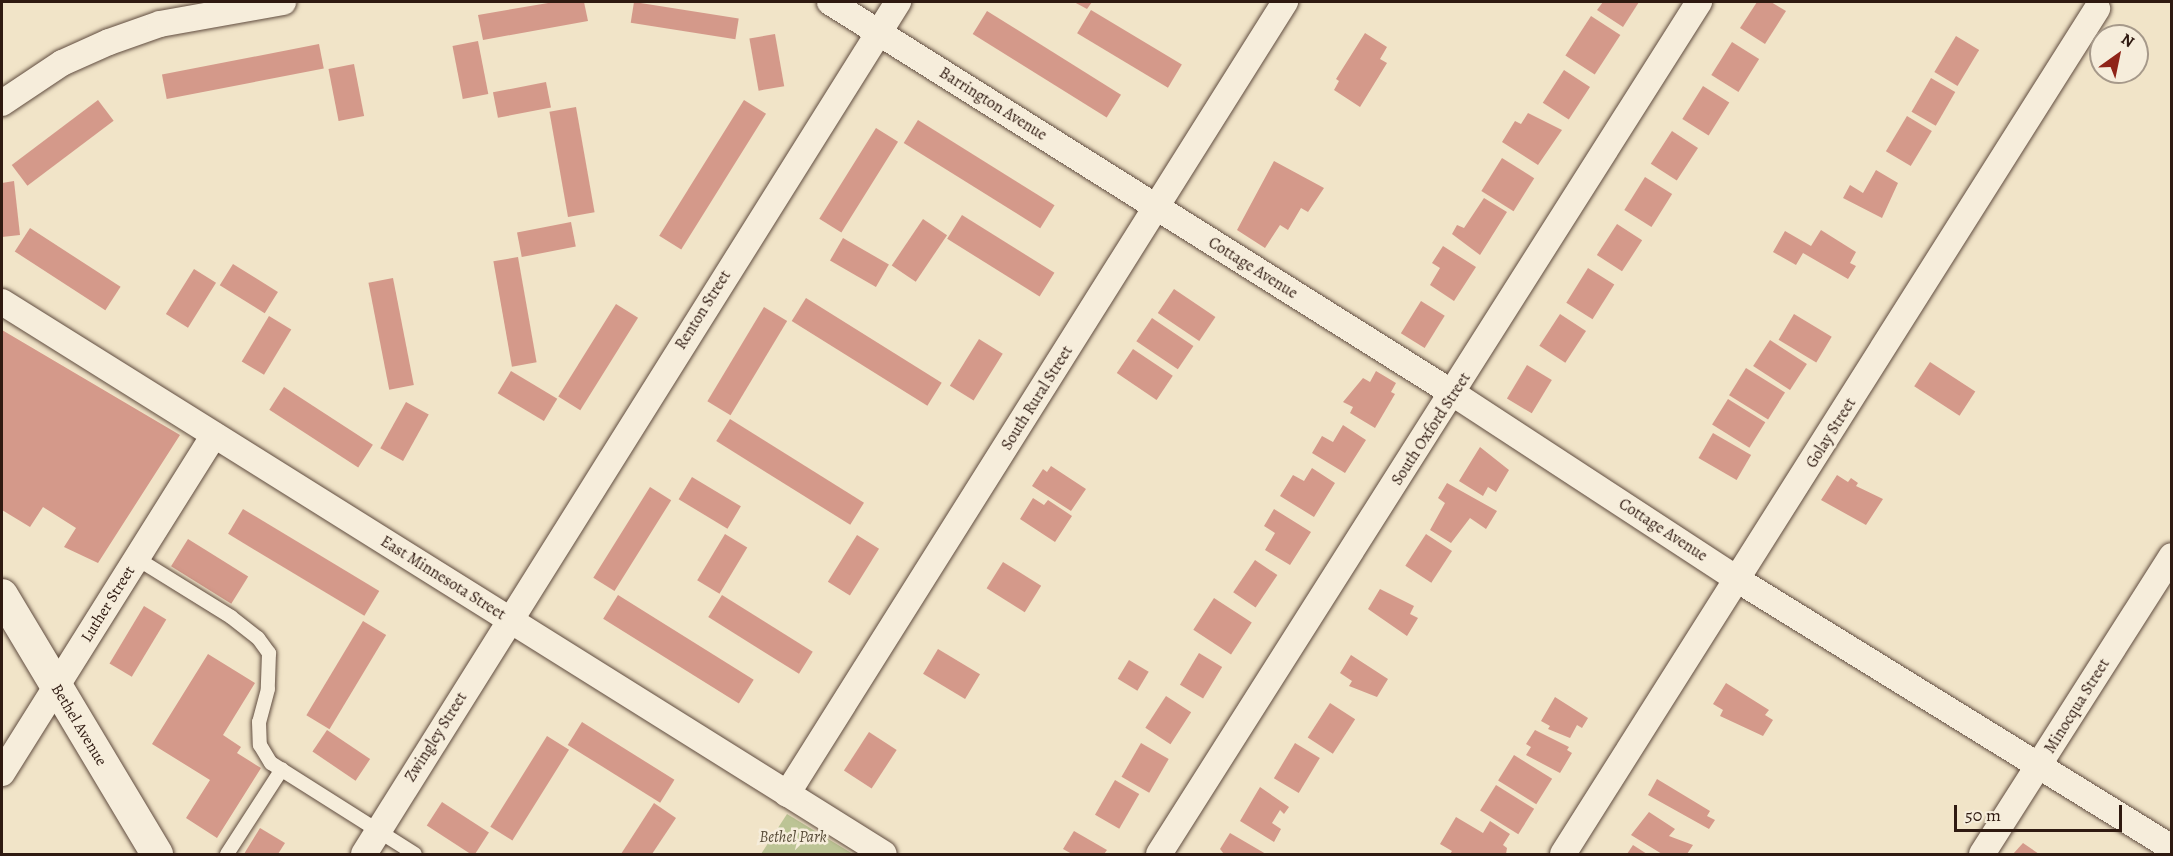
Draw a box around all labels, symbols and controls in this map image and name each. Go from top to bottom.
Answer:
north arrow [2089,24,2149,84]
text: N [2117,28,2139,53]
street label: Barrington Avenue [936,63,1050,145]
street label: Cottage Avenue [1205,233,1301,303]
street label: Renton Street [671,267,735,353]
street label: South Rural Street [997,342,1077,454]
street label: South Oxford Street [1387,369,1475,489]
street label: Golay Street [1802,394,1860,472]
street label: Cottage Avenue [1615,494,1711,566]
street label: East Minnesota Street [377,532,509,624]
street label: Luther Street [77,562,139,646]
street label: Minocqua Street [2040,655,2114,757]
street label: Bethel Avenue [47,681,111,769]
street label: Zwingley Street [401,689,471,785]
scale bar [1957,793,2125,831]
text: 50 m [1965,803,2001,827]
park label: Bethel Park [759,827,827,847]

